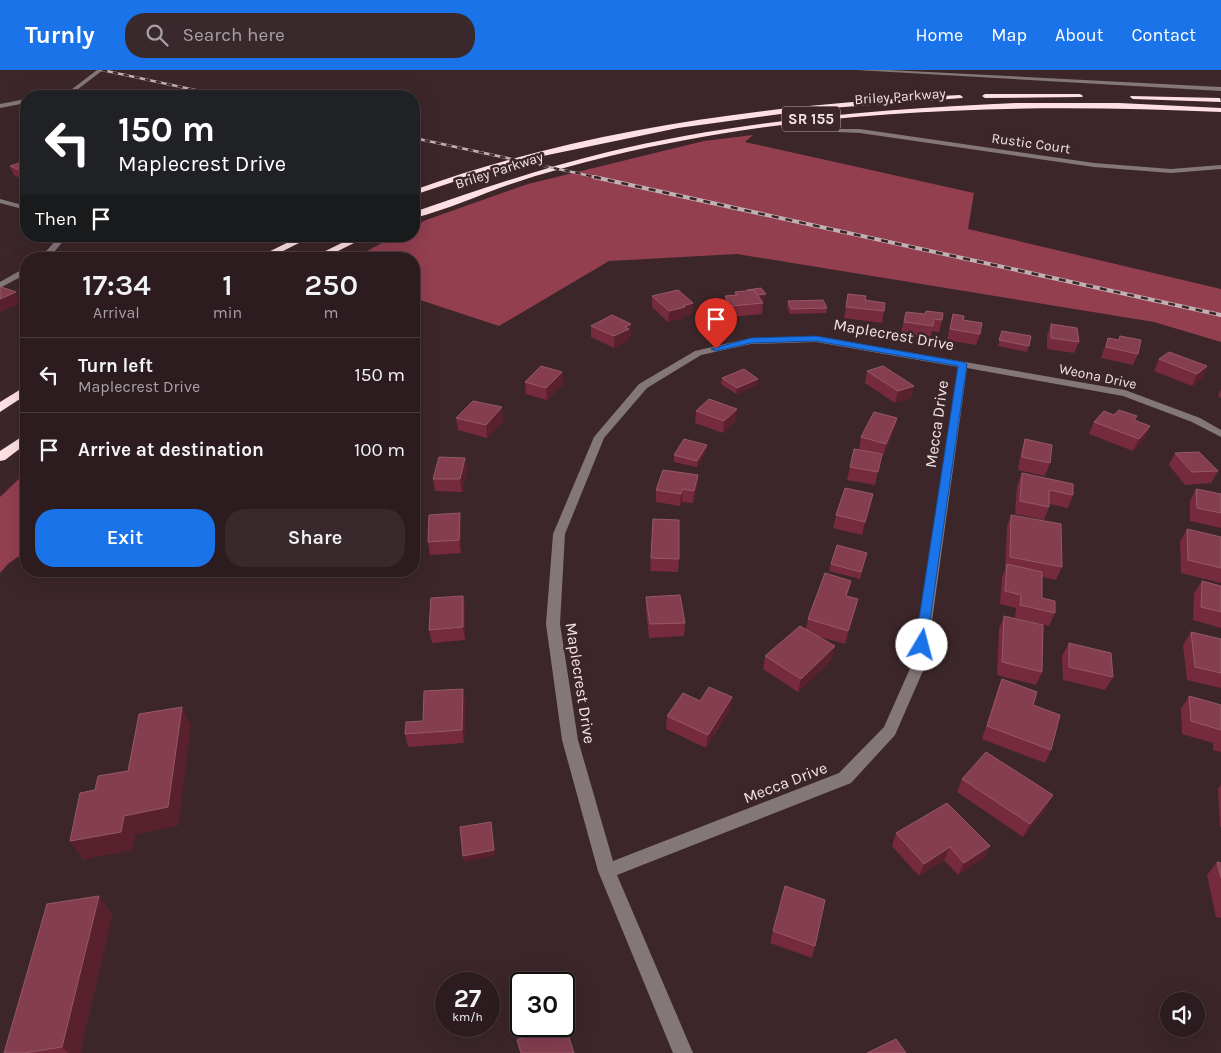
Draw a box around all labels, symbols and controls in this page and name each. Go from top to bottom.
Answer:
search box [125,13,475,58]
text: Turnly [25,21,95,49]
icon: search [143,21,171,49]
text: Search here [183,24,285,46]
text: Home [915,24,963,46]
text: Map [991,24,1027,46]
text: About [1055,24,1104,46]
text: Contact [1132,24,1196,46]
street label: Briley Parkway [854,85,947,108]
road number: SR 155 [782,106,840,132]
text: 150 m [118,109,215,150]
icon: left [35,110,100,175]
street label: Rustic Court [990,130,1071,157]
street label: Briley Parkway [453,148,546,193]
text: Maplecrest Drive [118,151,286,177]
icon: arrive [87,205,115,233]
text: Then [35,208,77,230]
text: 17:34 [82,267,151,303]
text: 1 [222,267,233,303]
text: 250 [304,267,358,303]
pin [695,298,737,349]
text: Arrival [93,303,140,322]
text: min [213,303,242,322]
text: m [324,303,339,322]
icon: arrive [702,305,730,333]
street label: Maplecrest Drive [832,315,956,354]
text: Turn left [78,355,153,377]
street label: Weona Drive [1057,360,1138,393]
icon: left [35,361,63,389]
text: 150 m [354,364,405,386]
text: Maplecrest Drive [78,377,200,396]
street label: Mecca Drive [921,379,952,469]
icon: arrive [35,436,63,464]
text: Arrive at destination [78,439,264,461]
text: 100 m [354,439,405,461]
button: Exit [35,509,215,567]
button: Share [225,509,405,567]
position arrow [895,618,947,670]
street label: Maplecrest Drive [562,621,599,745]
street label: Mecca Drive [741,758,830,807]
speed limit sign: 30 [510,972,575,1037]
text: 27 [454,984,481,1013]
map controls [1160,992,1205,1037]
button: sound [1160,992,1205,1037]
text: km/h [452,1010,483,1024]

